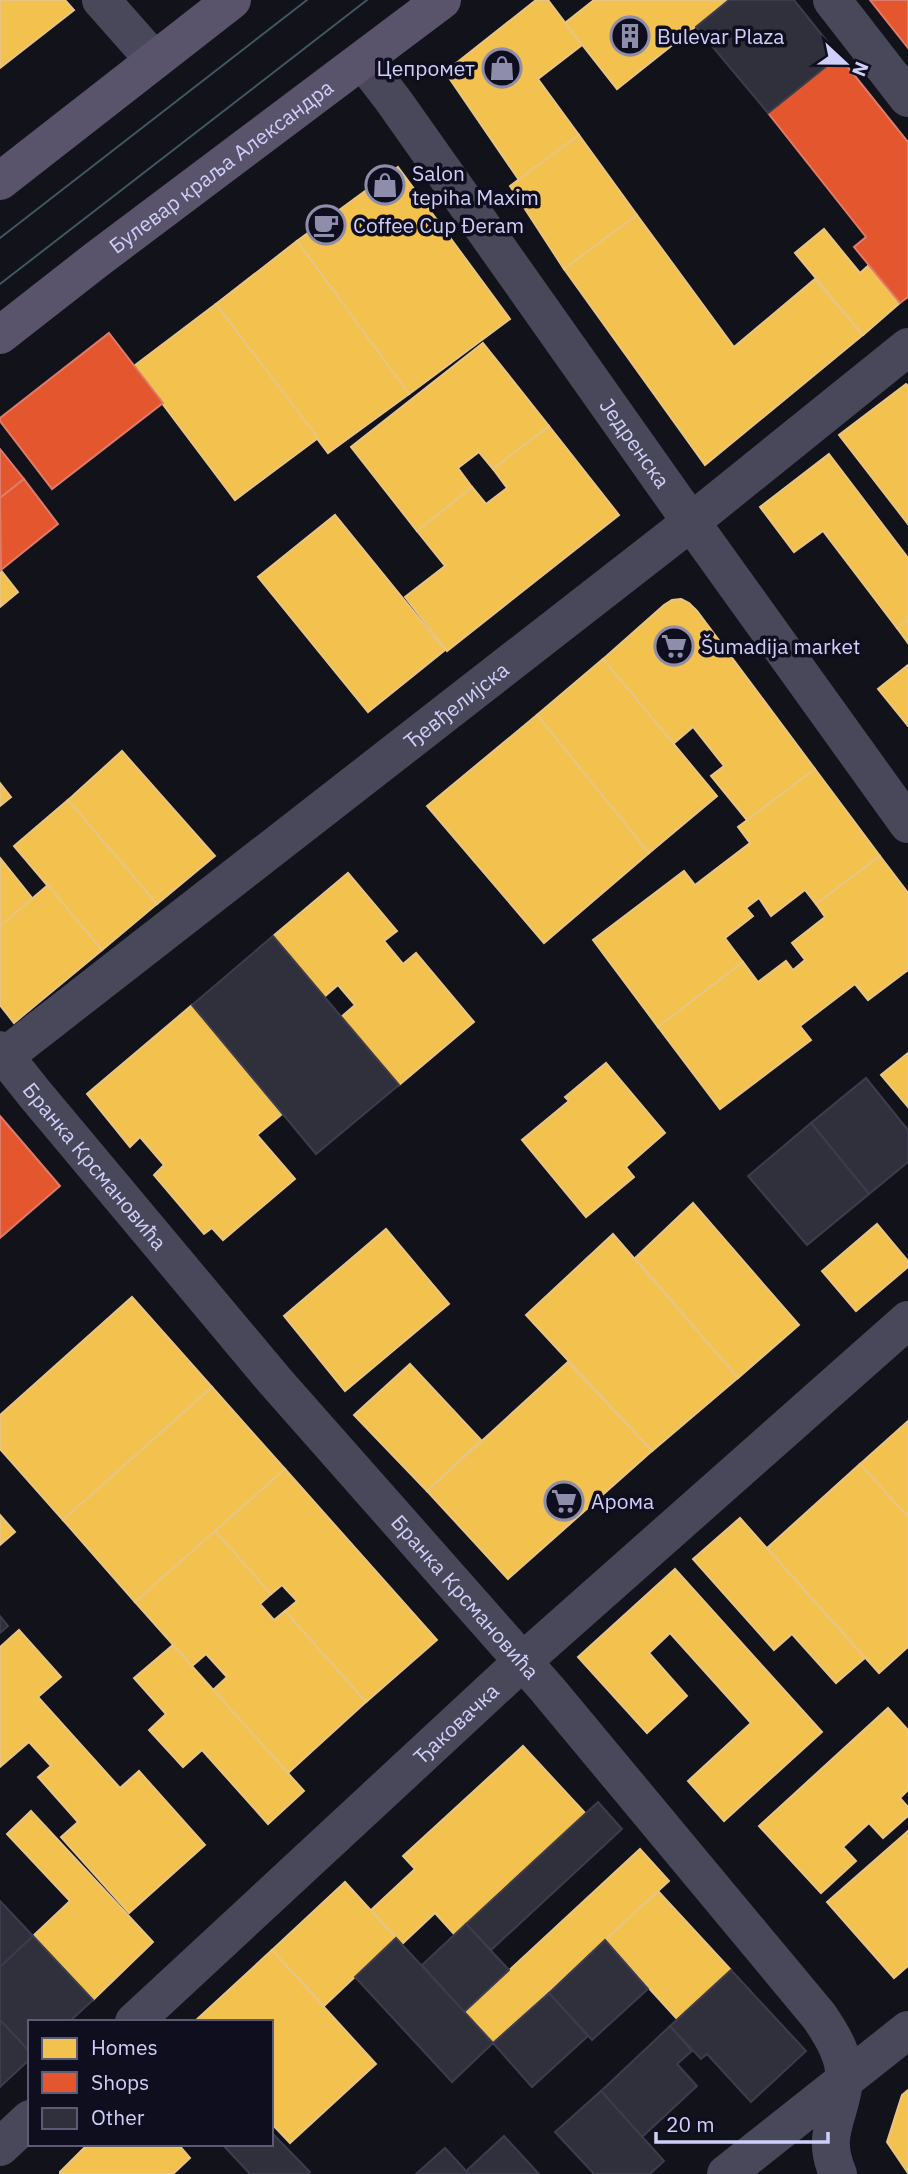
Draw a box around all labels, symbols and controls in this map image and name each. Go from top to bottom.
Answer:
building icon: Bulevar Plaza [609,15,651,57]
place label: Bulevar Plaza [657,22,784,50]
north arrow [810,28,880,98]
shop icon: Цепромет [481,47,523,89]
place label: Цепромет [376,54,475,82]
text: N [847,58,874,80]
street label: Булевар краља Александра [103,73,339,260]
place label: Salon tepiha Maxim [412,159,539,211]
shop icon: Salon tepiha Maxim [364,164,406,206]
cafe icon: Coffee Cup Đeram [305,204,347,246]
place label: Coffee Cup Đeram [353,211,524,239]
street label: Једренска [594,392,677,493]
supermarket icon: Šumadija market [653,625,695,667]
place label: Šumadija market [701,632,860,660]
street label: Ђевђелијска [398,655,514,755]
street label: Бранка Крсмановића [17,1076,173,1256]
supermarket icon: Арома [543,1480,585,1522]
place label: Арома [591,1487,654,1515]
street label: Бранка Крсмановића [385,1508,546,1685]
street label: Ђаковачка [407,1677,505,1770]
legend [28,2020,273,2146]
text: Homes [91,2033,158,2061]
text: Shops [91,2068,149,2096]
scale bar [656,2100,828,2144]
text: Other [91,2103,145,2131]
text: 20 m [666,2110,715,2138]

